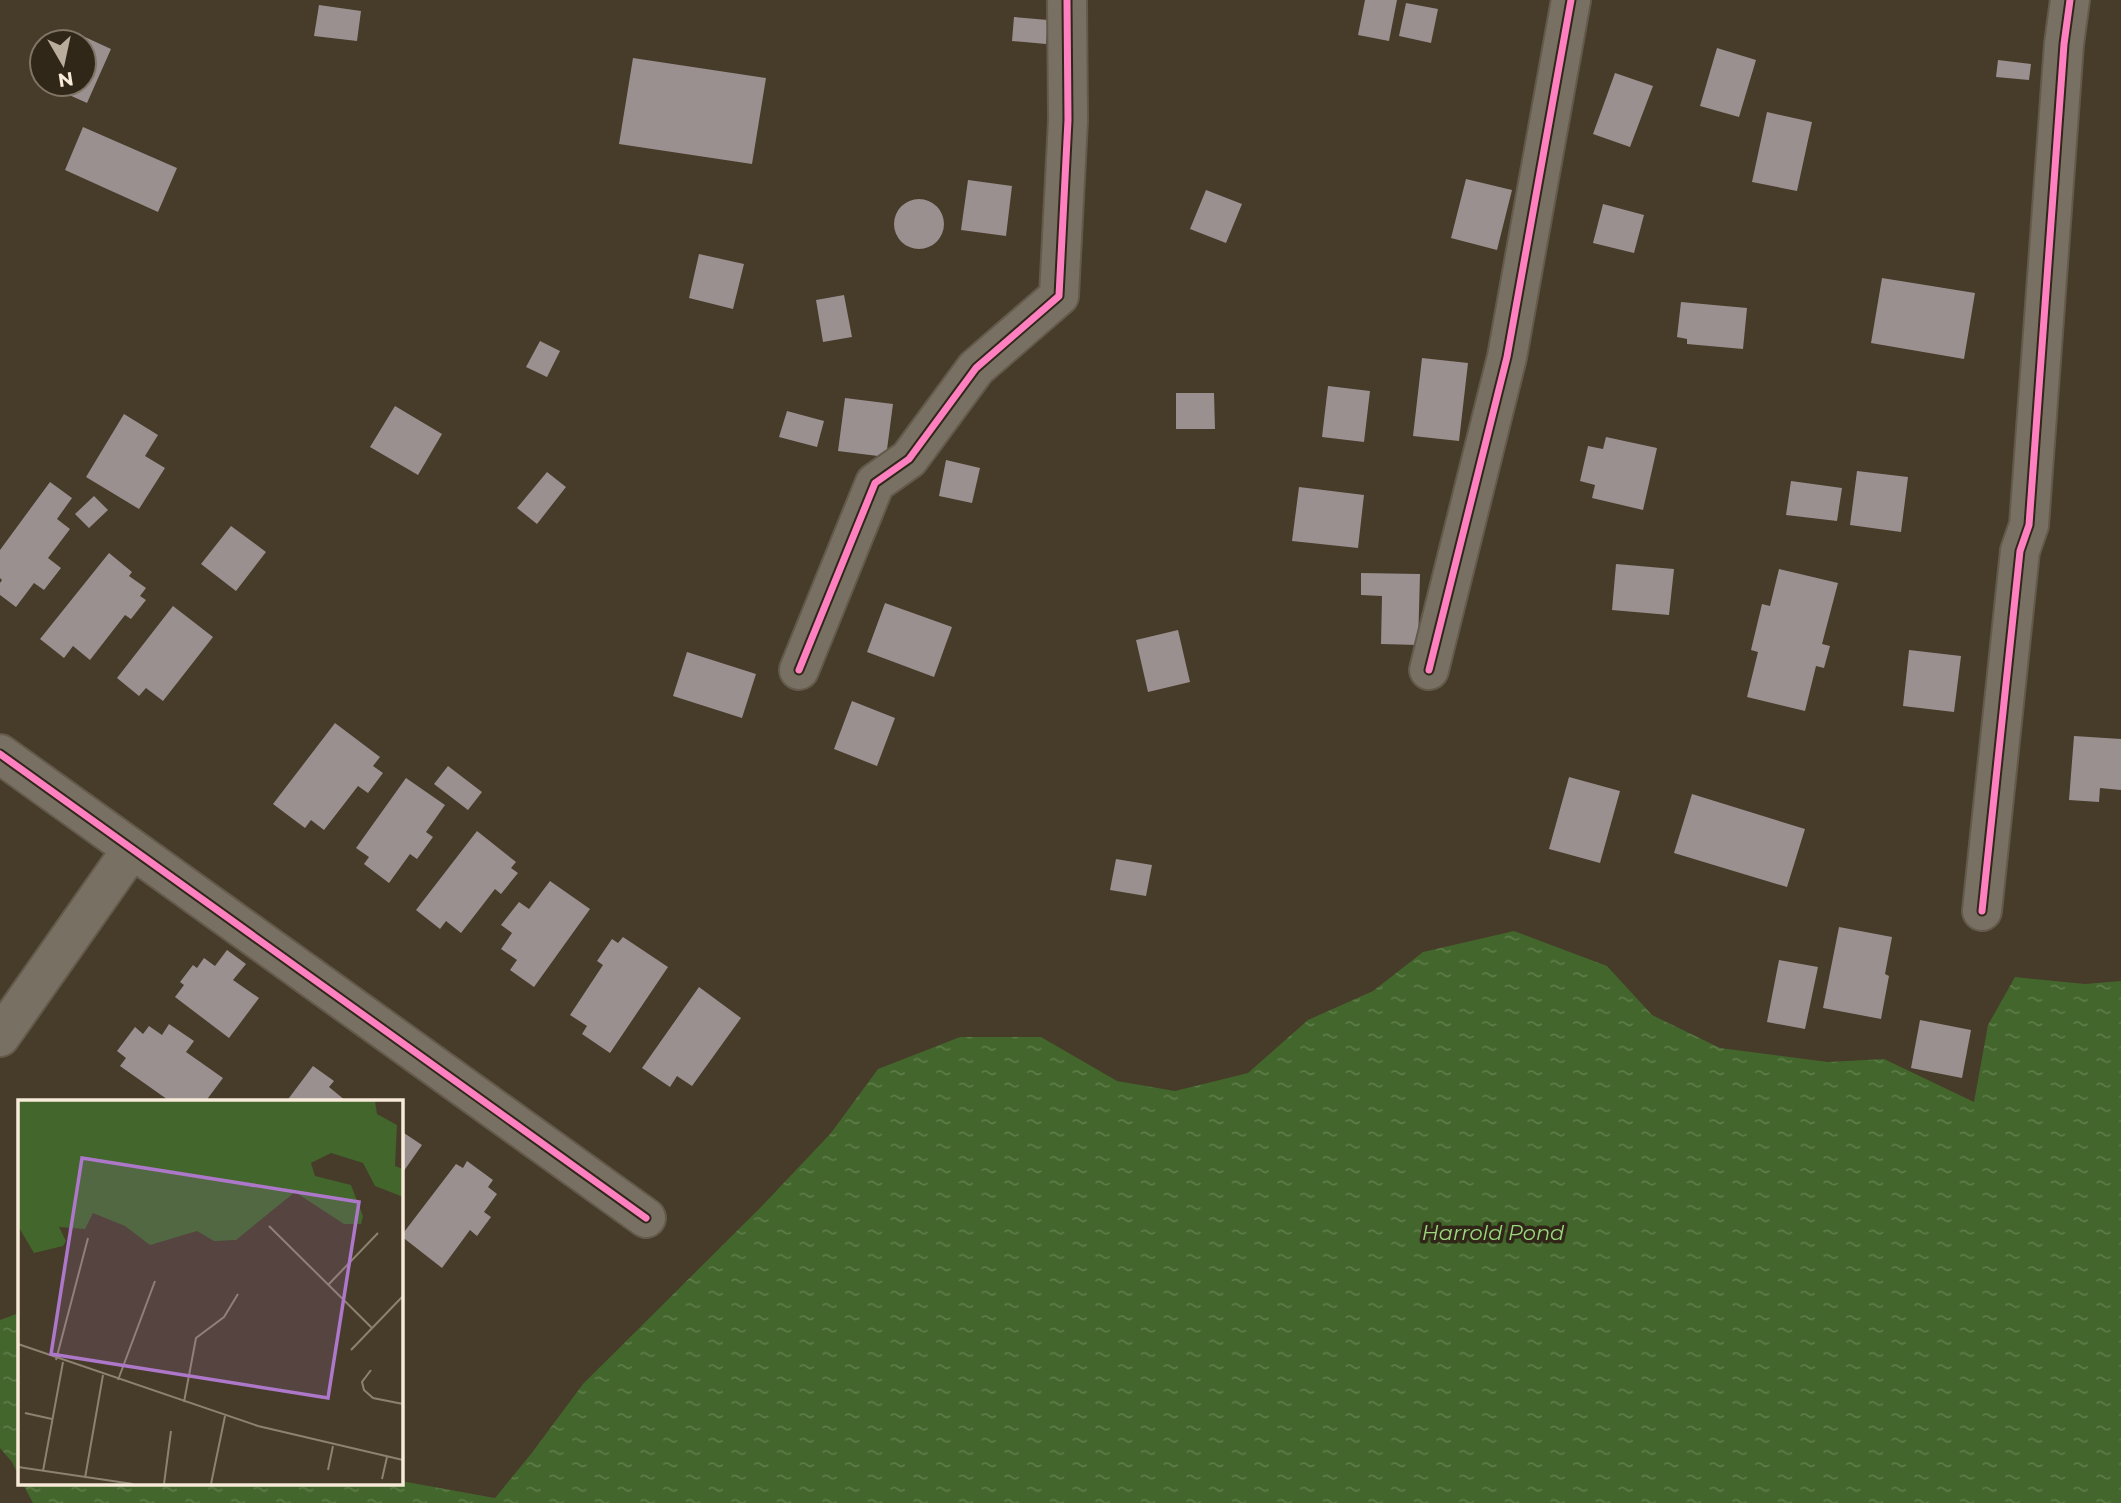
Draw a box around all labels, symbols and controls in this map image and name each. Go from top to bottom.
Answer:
north arrow [28,28,98,98]
text: N [56,67,75,92]
inset map [18,1100,402,1486]
water label: Harrold Pond [1422,1220,1565,1245]

